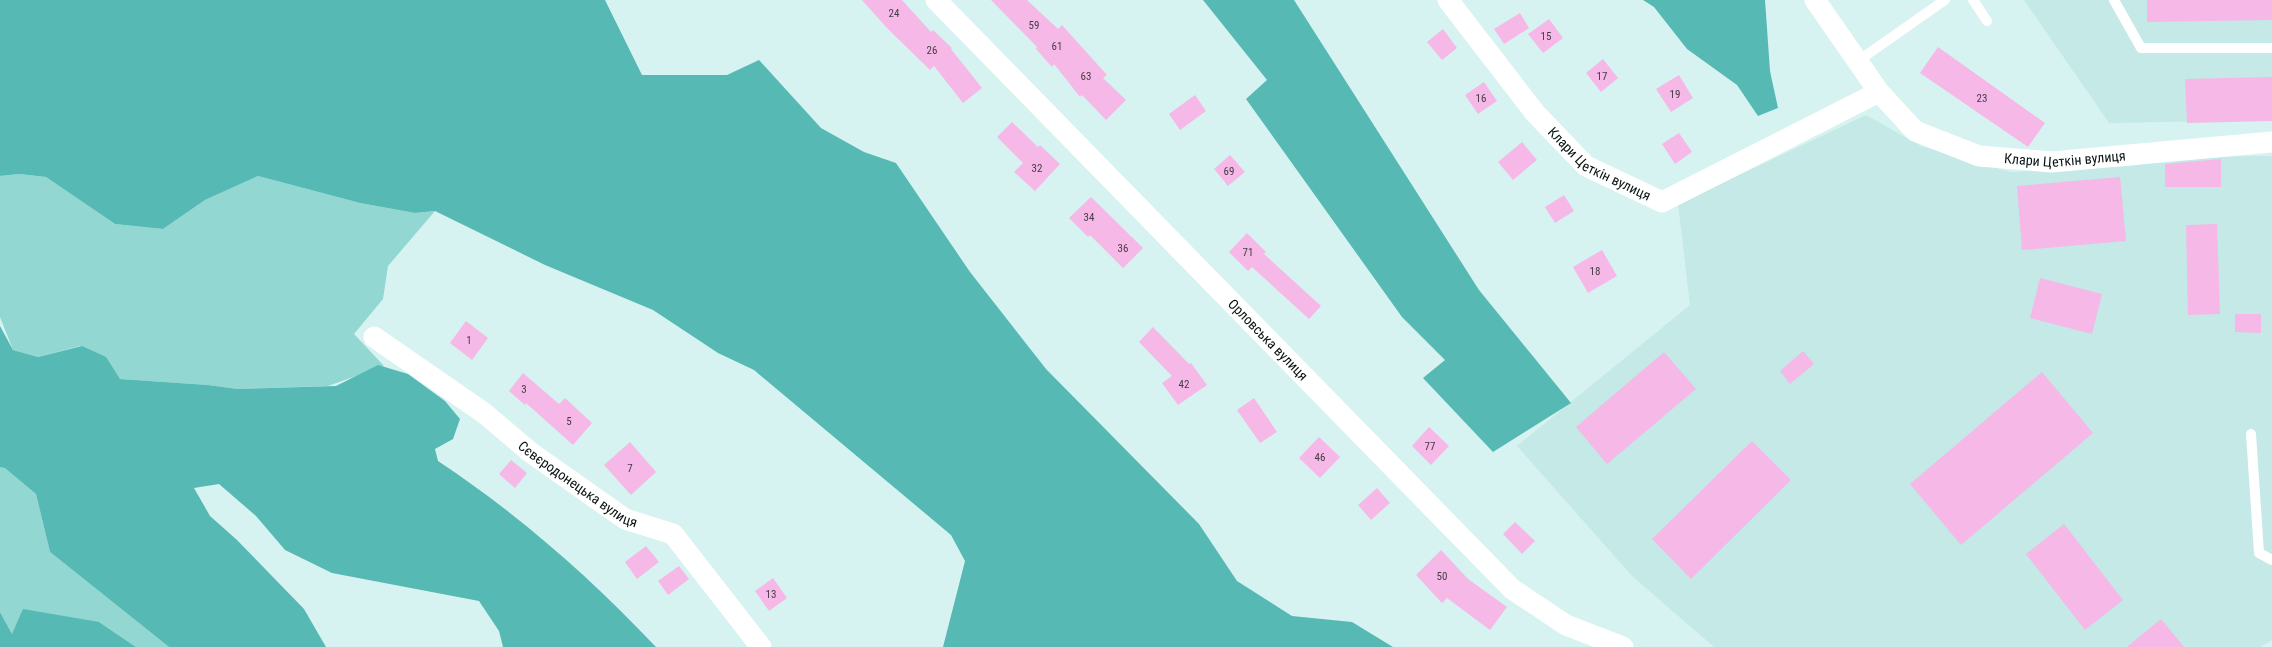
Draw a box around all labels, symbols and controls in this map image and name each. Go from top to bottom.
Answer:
house number: 24 [889,7,900,20]
house number: 59 [1029,19,1039,32]
house number: 15 [1541,30,1551,43]
house number: 61 [1052,40,1062,53]
house number: 26 [927,44,937,57]
house number: 63 [1081,70,1091,83]
house number: 17 [1597,70,1607,83]
house number: 19 [1670,88,1680,101]
house number: 16 [1476,92,1486,105]
house number: 23 [1977,92,1987,105]
street label: Клари Цеткін вулиця [1545,124,1653,204]
street label: Клари Цеткін вулиця [2004,147,2126,170]
house number: 32 [1032,162,1042,175]
house number: 69 [1224,165,1234,178]
house number: 34 [1084,211,1095,224]
house number: 36 [1118,242,1128,255]
house number: 71 [1243,246,1253,259]
house number: 18 [1590,265,1600,278]
street label: Орловська вулиця [1225,296,1311,384]
house number: 1 [466,334,472,347]
house number: 42 [1179,378,1189,391]
house number: 3 [521,383,527,396]
house number: 5 [566,415,572,428]
street label: Сєвєродонецька вулиця [515,438,639,530]
house number: 77 [1425,440,1435,453]
house number: 46 [1315,451,1325,464]
house number: 7 [627,462,633,475]
house number: 50 [1437,570,1447,583]
house number: 13 [766,588,776,601]

